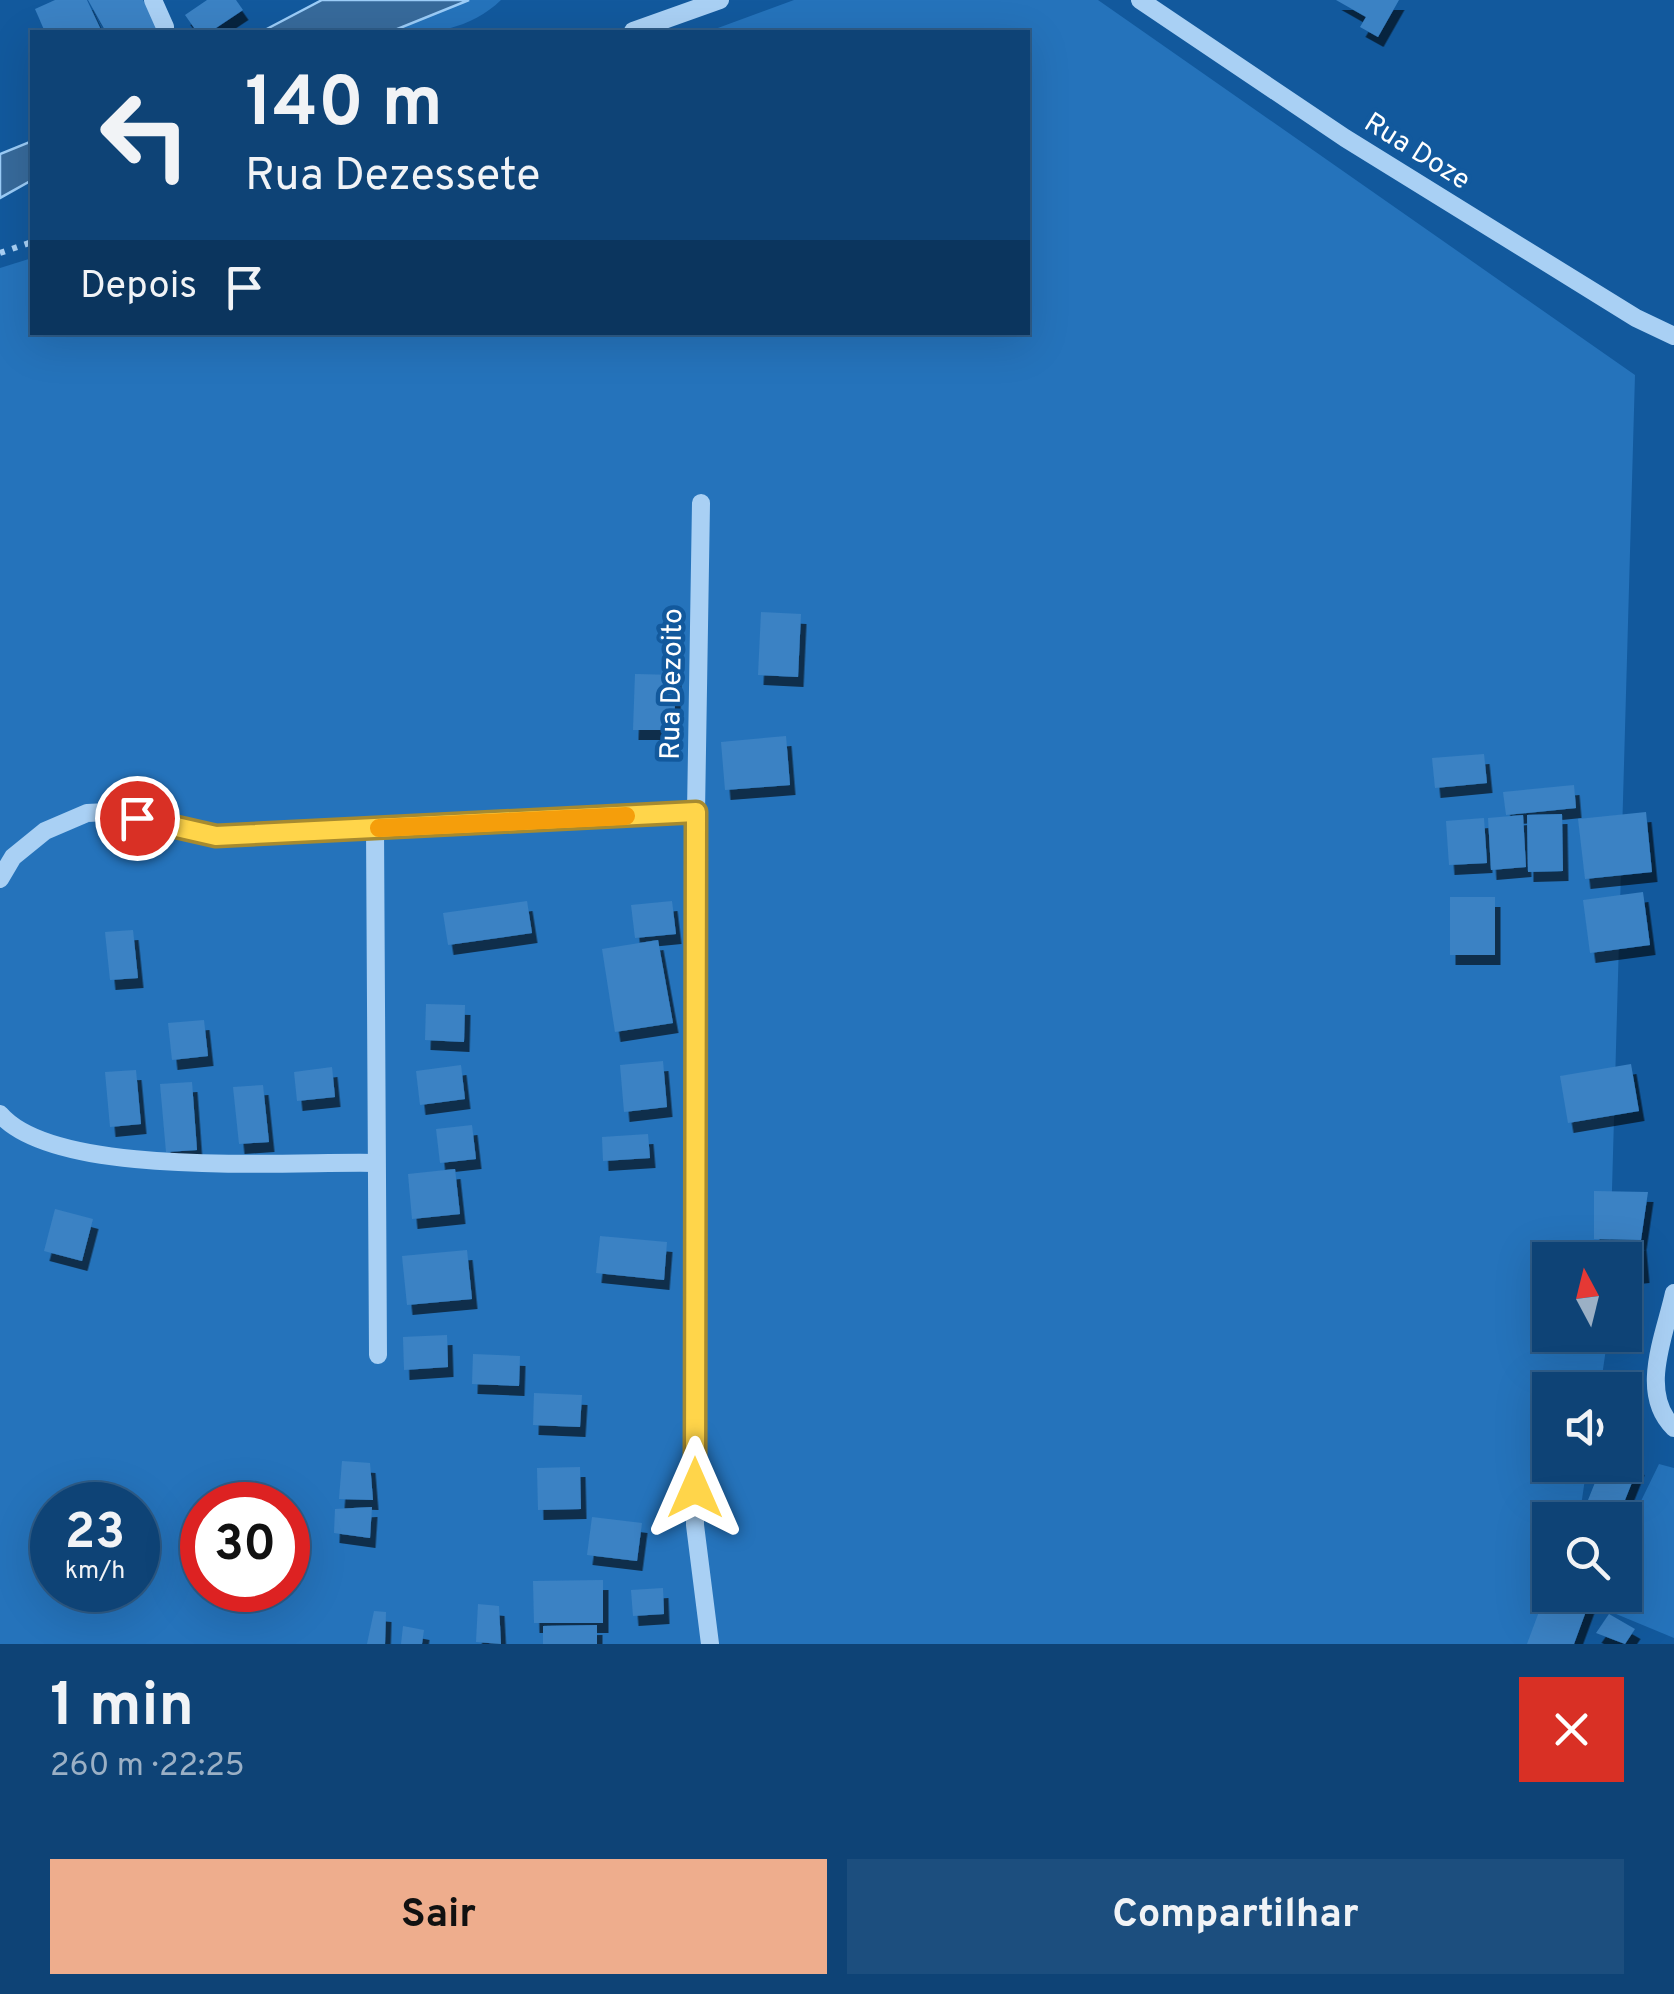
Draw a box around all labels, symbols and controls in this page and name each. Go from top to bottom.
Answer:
text: 140 m [245,62,443,151]
icon: left [80,70,210,200]
street label: Rua Doze [1357,106,1476,199]
text: Rua Dezessete [245,149,540,206]
icon: arrive [217,260,272,315]
text: Depois [80,263,197,312]
street label: Rua Dezoito [654,608,692,760]
pin [95,776,180,861]
icon: arrive [110,791,165,846]
north arrow [1532,1242,1642,1352]
map controls [1532,1242,1642,1612]
button: sound [1532,1372,1642,1482]
position arrow [643,1436,747,1540]
speed limit sign: 30 [180,1482,310,1612]
button: search [1532,1502,1642,1612]
text: 23 [65,1503,125,1566]
text: km/h [65,1556,125,1588]
text: 1 min [50,1671,194,1747]
button: close [1519,1677,1624,1782]
text: 260 m · 22:25 [50,1747,245,1787]
button: Sair [50,1859,827,1974]
button: Compartilhar [847,1859,1624,1974]

